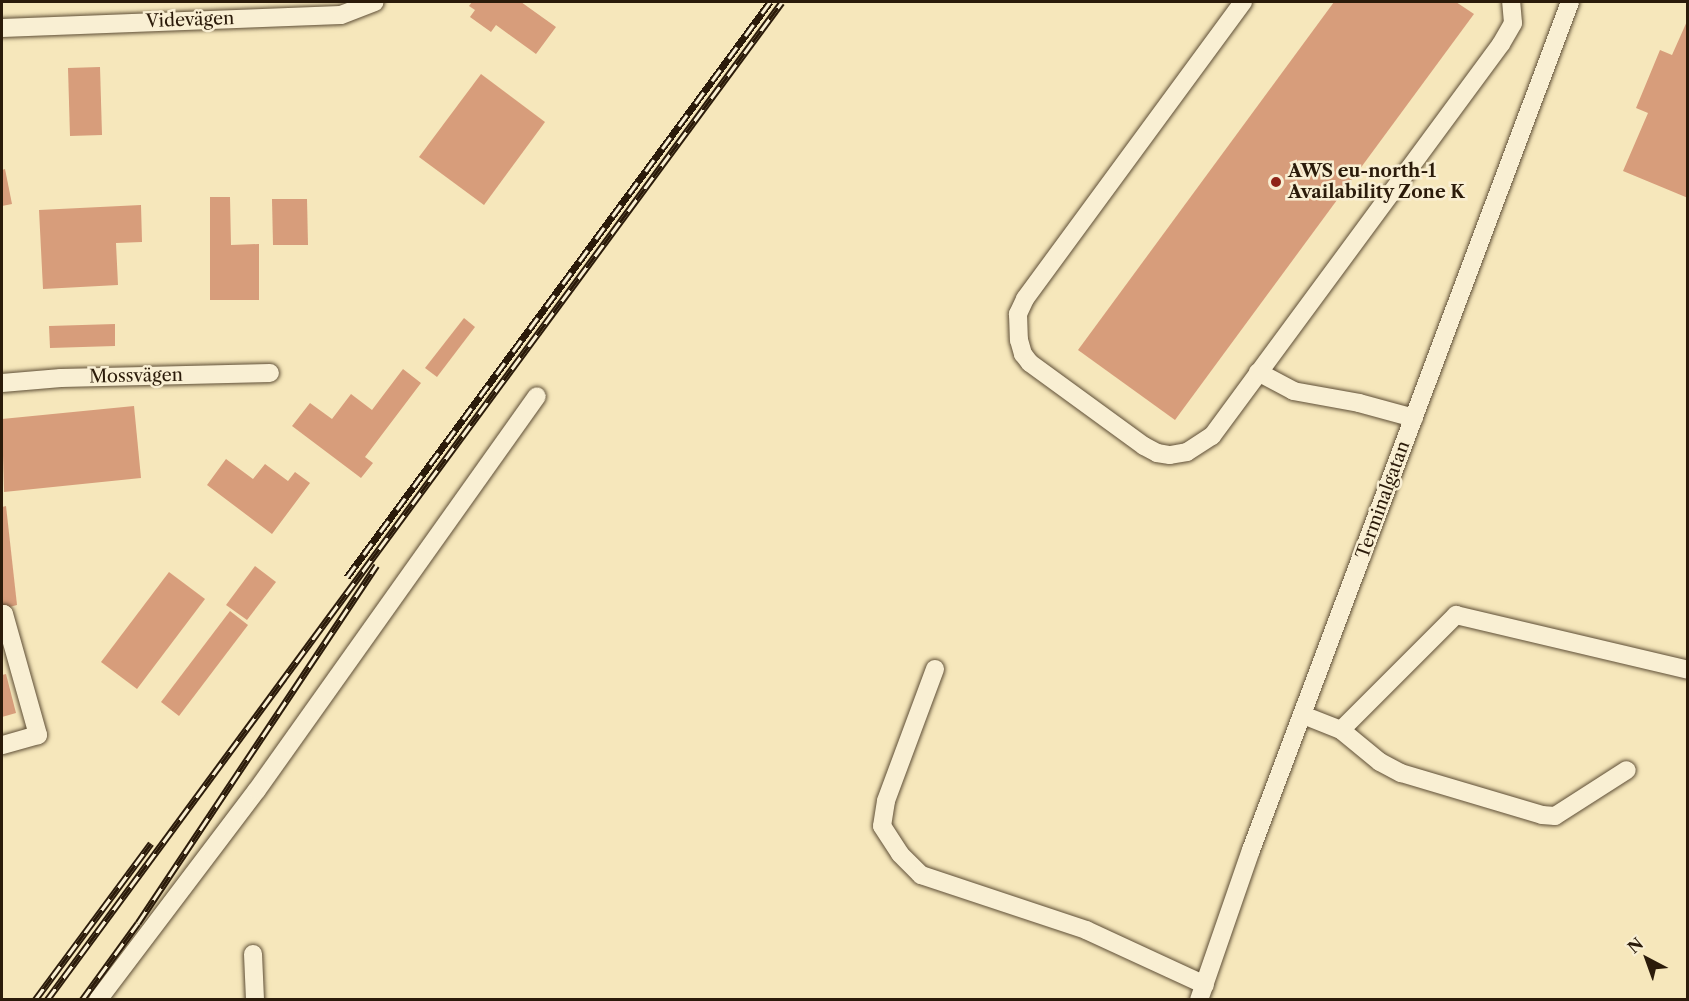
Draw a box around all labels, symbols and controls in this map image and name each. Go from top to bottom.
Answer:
street label: Videvägen [145,8,235,32]
place label: AWS eu-north-1 Availability Zone K [1288,161,1465,204]
marker: AWS eu-north-1 Availability Zone K [1269,175,1283,189]
street label: Mossvägen [89,364,183,388]
street label: Terminalgatan [1352,438,1414,562]
north arrow [1617,929,1677,989]
text: N [1623,933,1647,958]

